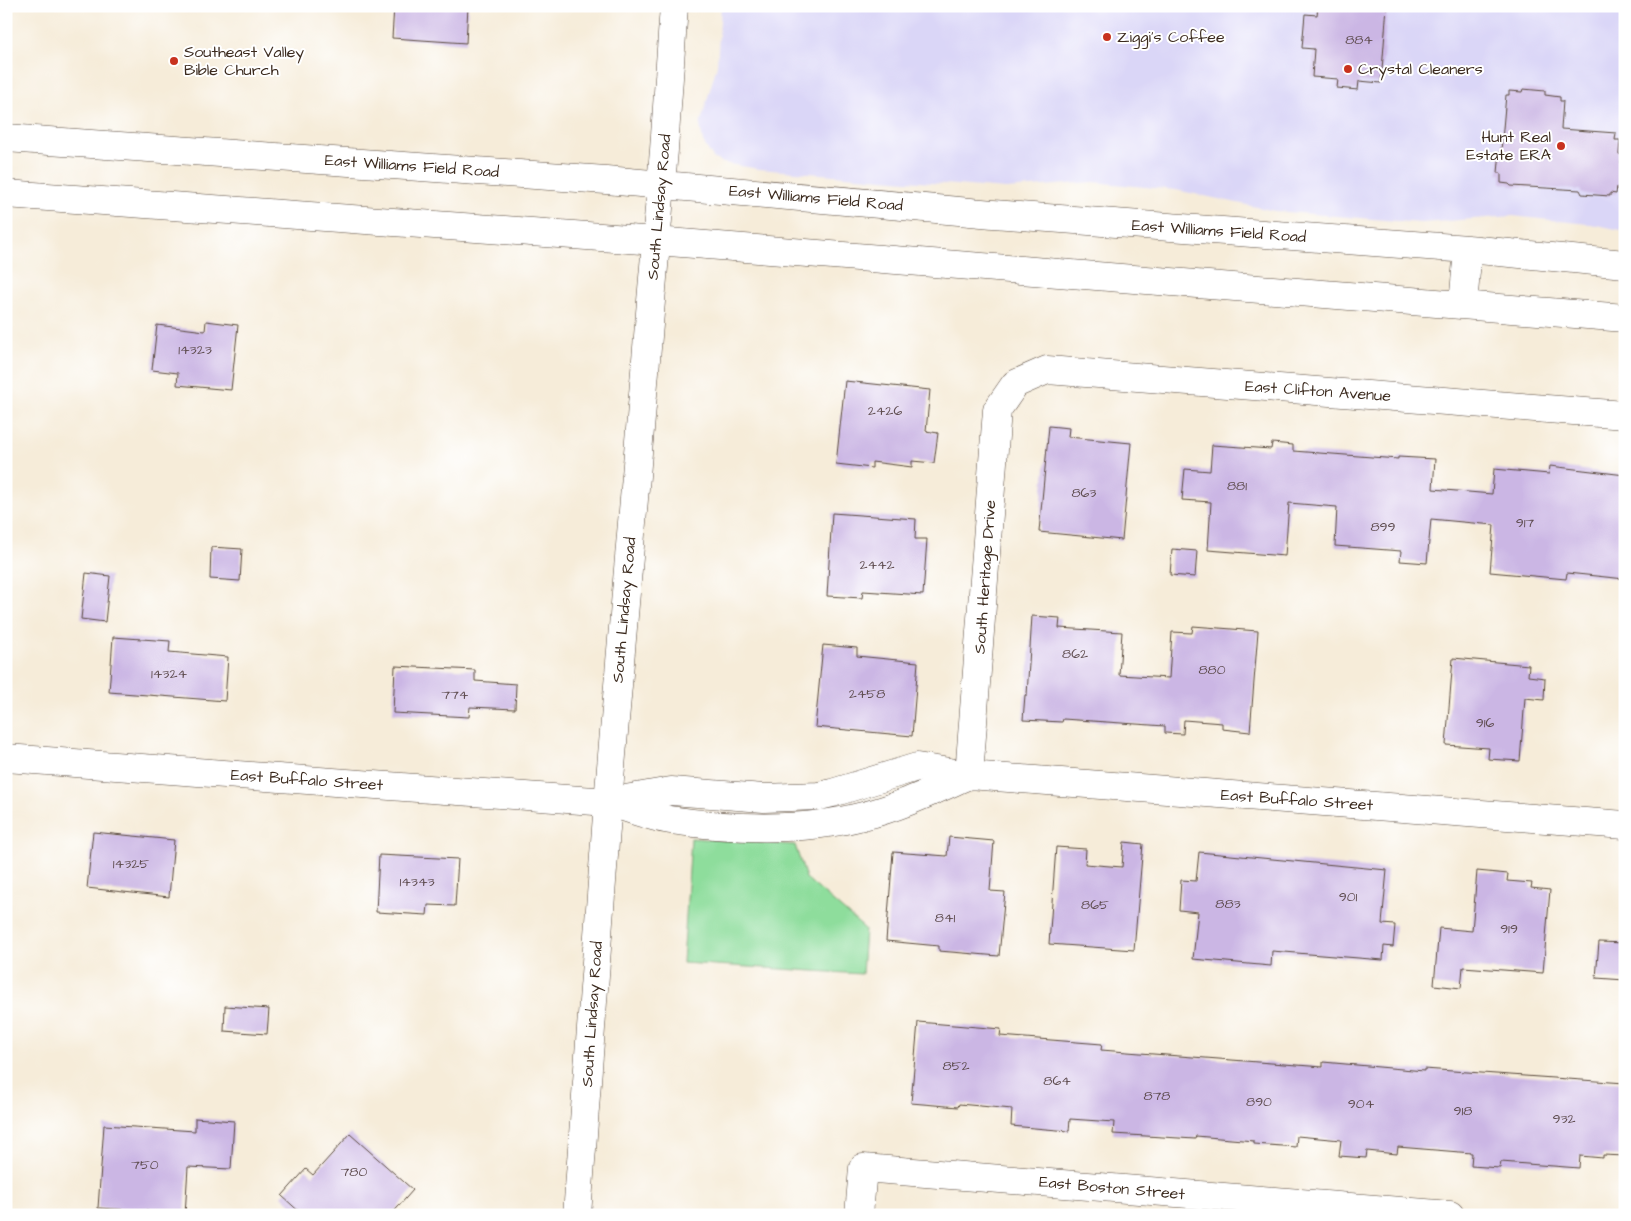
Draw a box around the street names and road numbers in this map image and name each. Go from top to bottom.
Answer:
street label: South Lindsay Road [642,133,677,281]
street label: East Williams Field Road [324,149,500,183]
street label: East Williams Field Road [728,179,904,217]
street label: East Williams Field Road [1131,214,1307,248]
street label: East Clifton Avenue [1244,375,1392,407]
street label: South Heritage Drive [969,499,1002,655]
street label: South Lindsay Road [607,536,642,684]
street label: East Buffalo Street [230,764,384,796]
street label: East Buffalo Street [1220,784,1374,816]
street label: South Lindsay Road [576,940,609,1088]
street label: East Boston Street [1038,1171,1186,1205]

